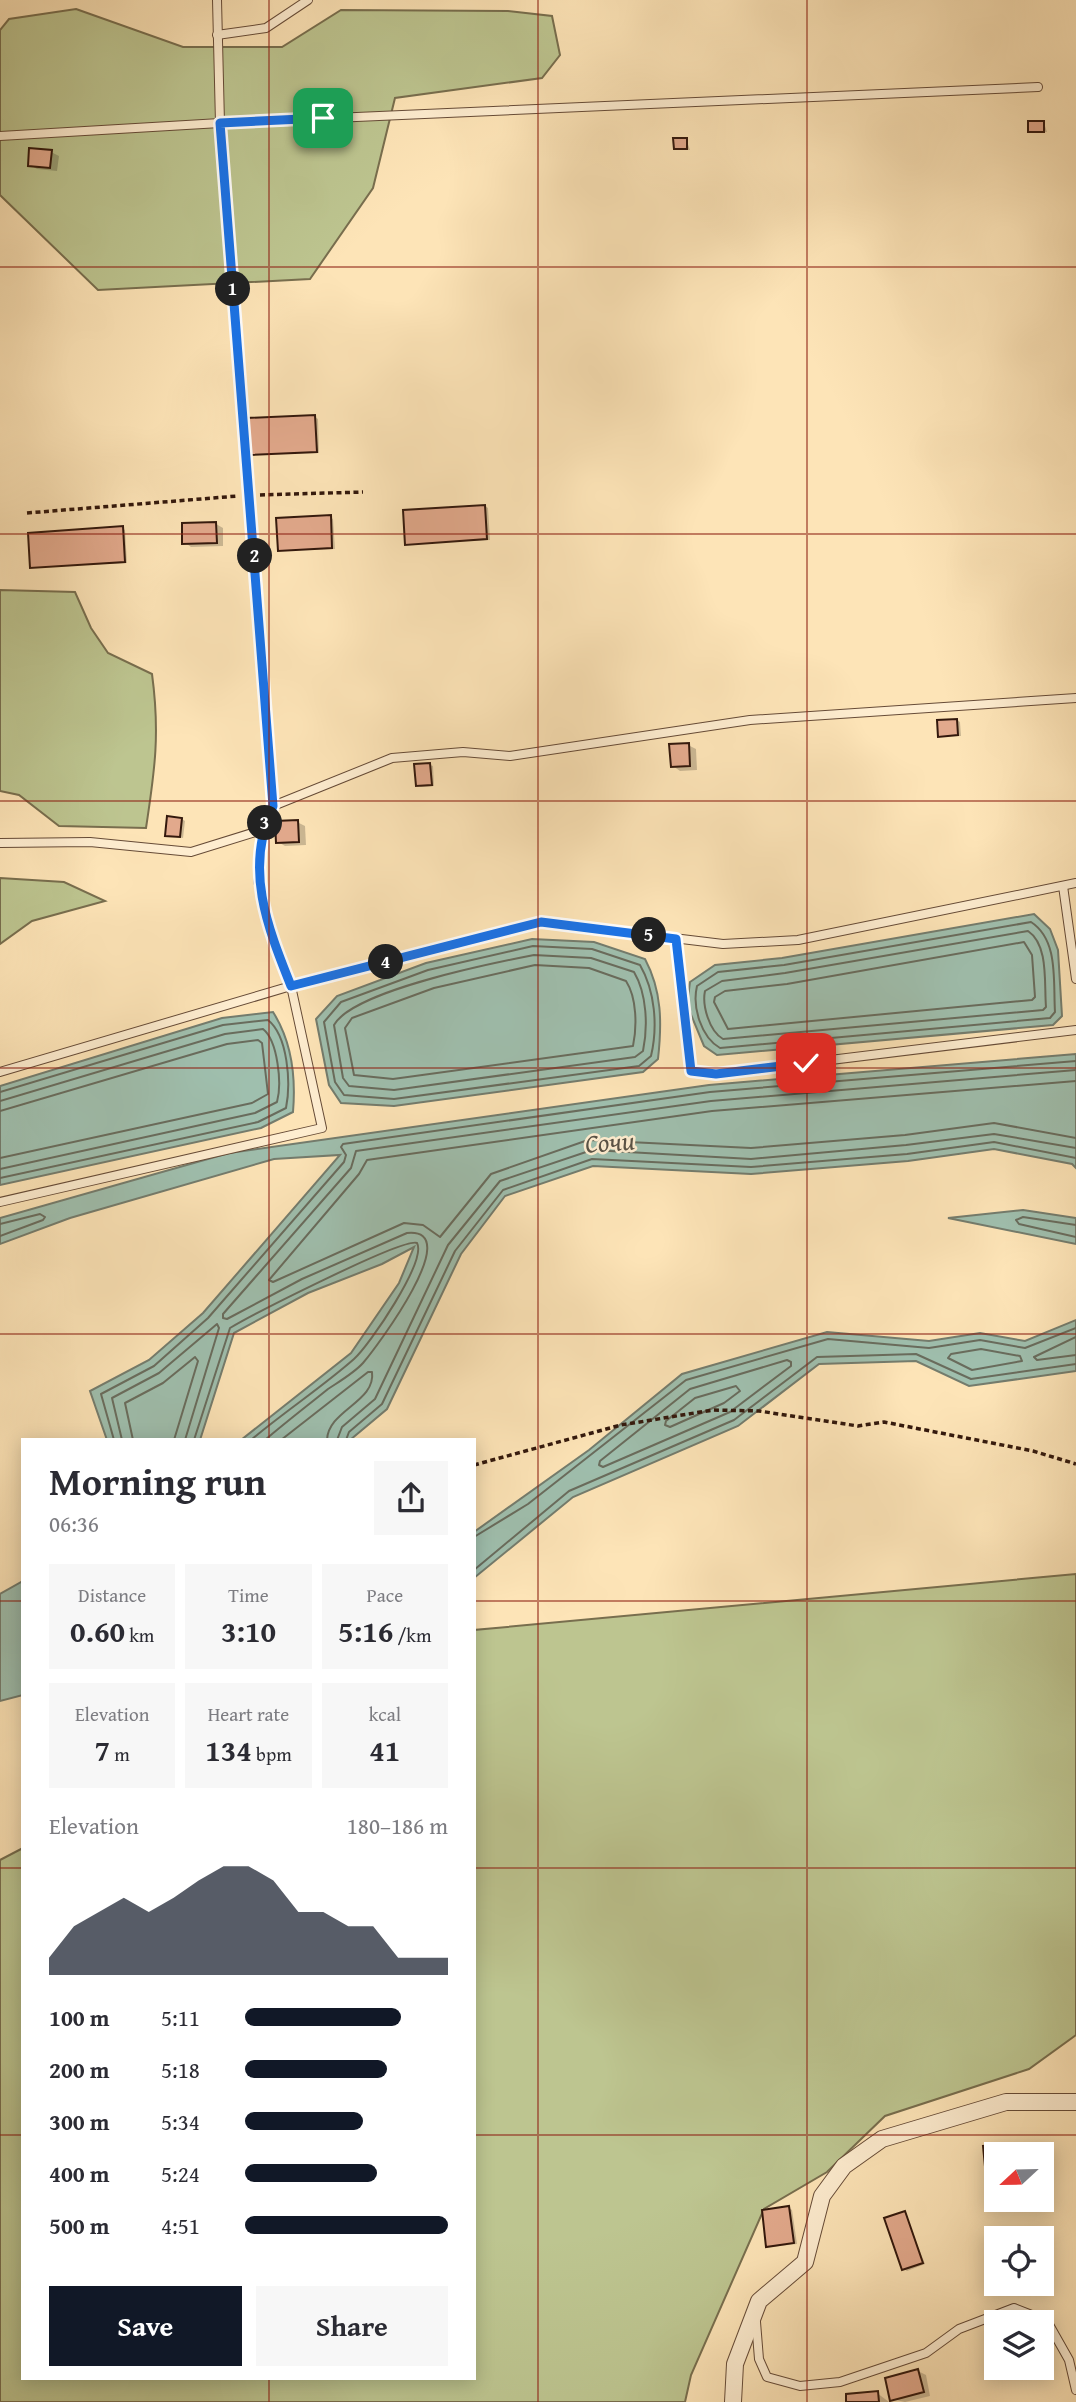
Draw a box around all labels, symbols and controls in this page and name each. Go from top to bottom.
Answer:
pin [293,88,353,148]
icon: arrive [304,99,342,137]
pin: 1 [216,272,250,306]
text: 1 [228,274,237,302]
pin: 2 [238,538,272,574]
text: 2 [250,541,259,569]
pin: 3 [247,806,282,840]
text: 3 [260,808,269,836]
pin: 5 [632,918,666,953]
text: 5 [644,920,653,948]
pin: 4 [368,944,404,979]
text: 4 [381,947,390,975]
pin [776,1033,836,1093]
icon: check [787,1044,825,1082]
water label: Сочи [584,1120,636,1163]
text: Morning run [49,1453,266,1509]
button: share [374,1461,448,1535]
text: 06:36 [49,1507,99,1540]
text: Distance [78,1581,146,1609]
text: Time [228,1581,269,1609]
text: Pace [367,1581,403,1609]
text: 0.60 [70,1609,125,1653]
text: 3:10 [221,1609,276,1653]
text: 5:16 [338,1609,393,1653]
text: km [125,1621,154,1649]
text: /km [393,1621,432,1649]
text: Elevation [75,1700,149,1728]
text: Heart rate [208,1700,289,1728]
text: kcal [369,1700,401,1728]
text: 7 [95,1728,110,1772]
text: 134 [205,1728,252,1772]
text: 41 [369,1728,400,1772]
text: m [110,1740,130,1768]
text: bpm [252,1740,292,1768]
text: Elevation [49,1809,139,1842]
text: 180–186 m [347,1809,448,1842]
text: 100 m [49,2001,110,2034]
text: 5:11 [161,2001,200,2034]
text: 200 m [49,2053,110,2086]
text: 5:18 [161,2053,200,2086]
text: 300 m [49,2105,110,2138]
text: 5:34 [161,2105,200,2138]
north arrow [984,2142,1054,2212]
map controls [984,2142,1054,2380]
text: 400 m [49,2157,110,2190]
text: 5:24 [161,2157,200,2190]
text: 500 m [49,2209,110,2242]
text: 4:51 [161,2209,200,2242]
button: locate [984,2226,1054,2296]
button: Save [49,2286,242,2366]
button: Share [256,2286,448,2366]
button: layers [984,2310,1054,2380]

